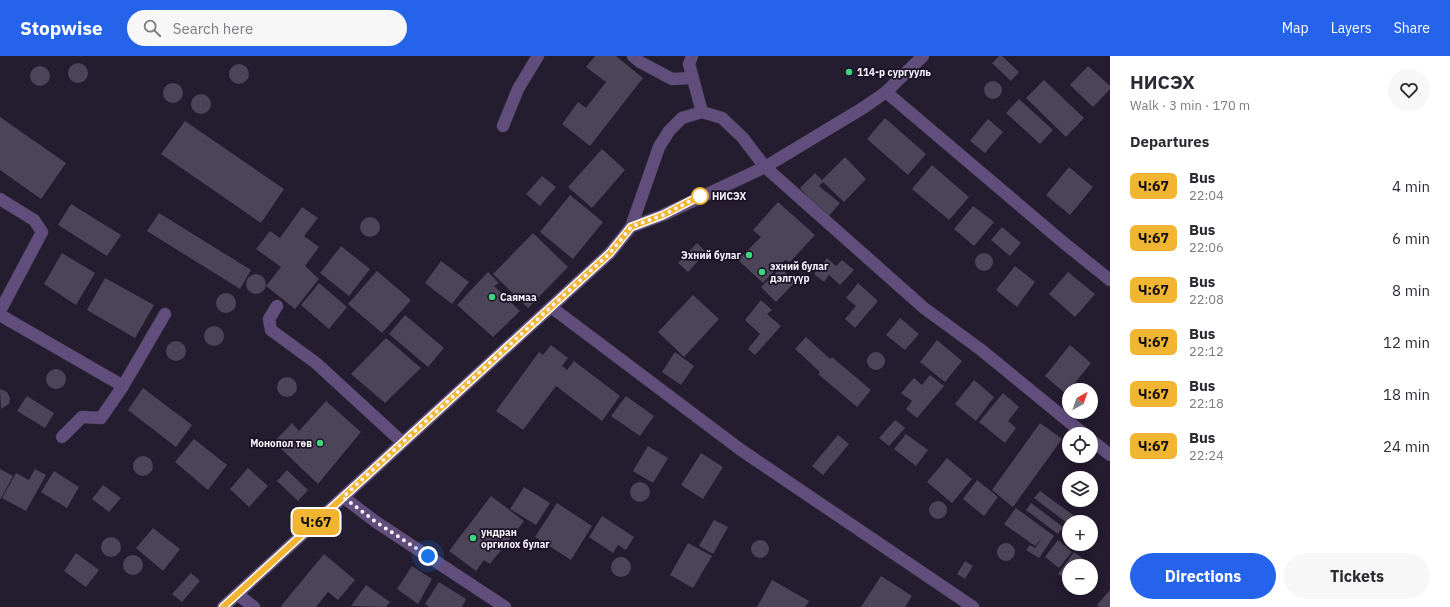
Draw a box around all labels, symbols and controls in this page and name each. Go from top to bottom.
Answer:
search box [127,10,407,46]
text: Stopwise [20,16,103,40]
icon: search [141,17,163,39]
text: Search here [173,19,253,38]
text: Map [1282,19,1309,37]
text: Layers [1331,19,1372,37]
text: Share [1394,19,1430,37]
place label: 114-р сургууль [857,66,931,79]
marker: 114-р сургууль [844,67,854,77]
button: heart [1388,69,1430,111]
text: НИСЭХ [1130,70,1195,94]
text: Walk · 3 min · 170 m [1130,97,1250,114]
text: Departures [1130,132,1209,151]
text: Bus [1189,168,1215,187]
text: Ч:67 [1138,177,1169,195]
text: 4 min [1392,177,1430,196]
marker: НИСЭХ [691,187,709,205]
text: 22:04 [1189,187,1224,204]
place label: НИСЭХ [712,190,746,203]
text: Bus [1189,220,1215,239]
text: Ч:67 [1138,229,1169,247]
text: 6 min [1392,229,1430,248]
text: 22:06 [1189,239,1224,256]
place label: Эхний булаг [681,249,742,262]
marker: Эхний булаг [744,250,754,260]
place label: эхний булаг дэлгүүр [770,260,829,285]
marker: эхний булаг дэлгүүр [757,267,767,277]
text: Bus [1189,272,1215,291]
text: Ч:67 [1138,281,1169,299]
text: 8 min [1392,281,1430,300]
place label: Саямаа [500,291,537,304]
text: 22:08 [1189,291,1224,308]
marker: Саямаа [487,292,497,302]
text: Bus [1189,324,1215,343]
text: Ч:67 [1138,333,1169,351]
text: 12 min [1383,333,1430,352]
text: 22:12 [1189,343,1224,360]
text: Bus [1189,376,1215,395]
north arrow [1062,383,1098,419]
map controls [1062,383,1098,595]
text: Ч:67 [1138,385,1169,403]
text: 18 min [1383,385,1430,404]
text: 22:18 [1189,395,1224,412]
button: locate [1062,427,1098,463]
text: Bus [1189,428,1215,447]
place label: Монопол төв [250,437,312,450]
text: Ч:67 [1138,437,1169,455]
text: 24 min [1383,437,1430,456]
marker: Монопол төв [315,438,325,448]
text: 22:24 [1189,447,1224,464]
button: layers [1062,471,1098,507]
line badge: Ч:67 [288,509,344,535]
text: Ч:67 [301,513,331,531]
button: + [1062,515,1098,551]
place label: ундран оргилох булаг [481,526,550,551]
marker: ундран оргилох булаг [468,533,478,543]
your location [418,546,438,566]
button: Directions [1130,553,1276,599]
button: Tickets [1284,553,1430,599]
button: − [1062,559,1098,595]

